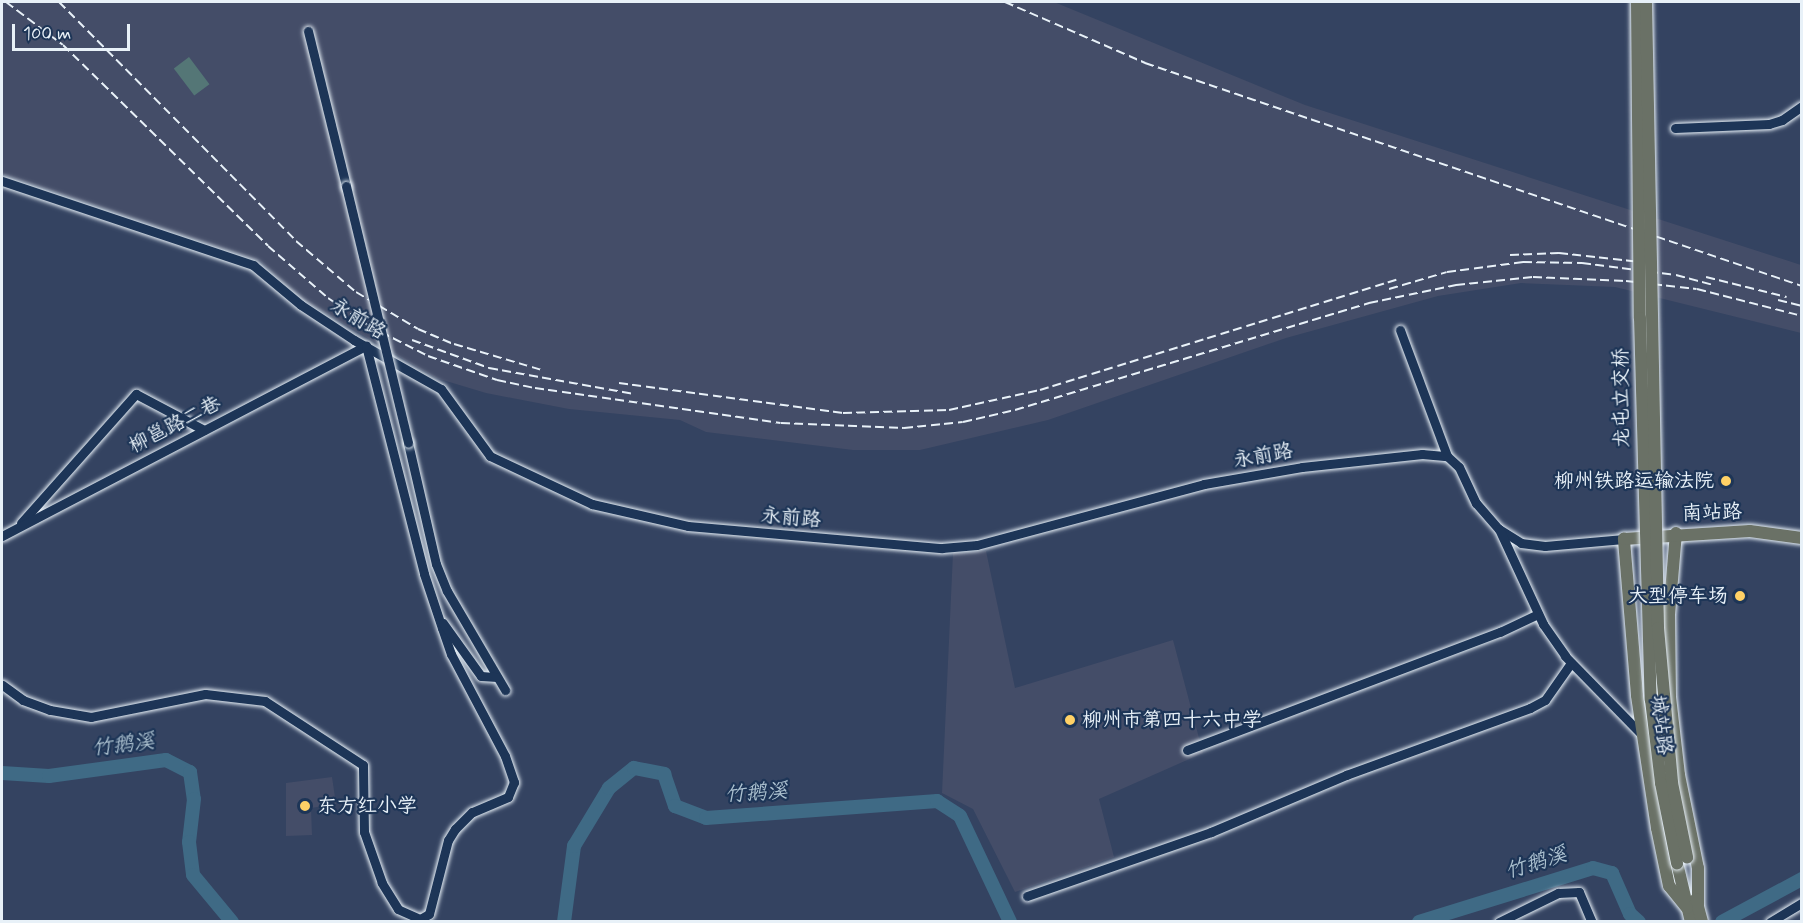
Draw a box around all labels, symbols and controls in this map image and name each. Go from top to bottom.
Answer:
scale bar [15,12,134,50]
text: 100 m [23,22,71,46]
street label: 永前路 [326,293,390,345]
street label: 龙屯立交桥 [1609,348,1635,448]
street label: 柳邕路二巷 [125,392,225,458]
street label: 永前路 [1231,439,1295,473]
place label: 柳州铁路运输法院 [1554,469,1714,493]
marker: 柳州铁路运输法院 [1719,474,1733,488]
street label: 南站路 [1682,500,1742,526]
street label: 永前路 [760,503,822,533]
place label: 大型停车场 [1628,584,1728,608]
marker: 大型停车场 [1733,589,1747,603]
street label: 城站路 [1645,694,1677,756]
place label: 柳州市第四十六中学 [1082,708,1262,732]
marker: 柳州市第四十六中学 [1063,713,1077,727]
water label: 竹鹅溪 [90,729,156,761]
water label: 竹鹅溪 [724,778,788,808]
place label: 东方红小学 [317,794,417,818]
marker: 东方红小学 [298,799,312,813]
water label: 竹鹅溪 [1502,842,1570,884]

